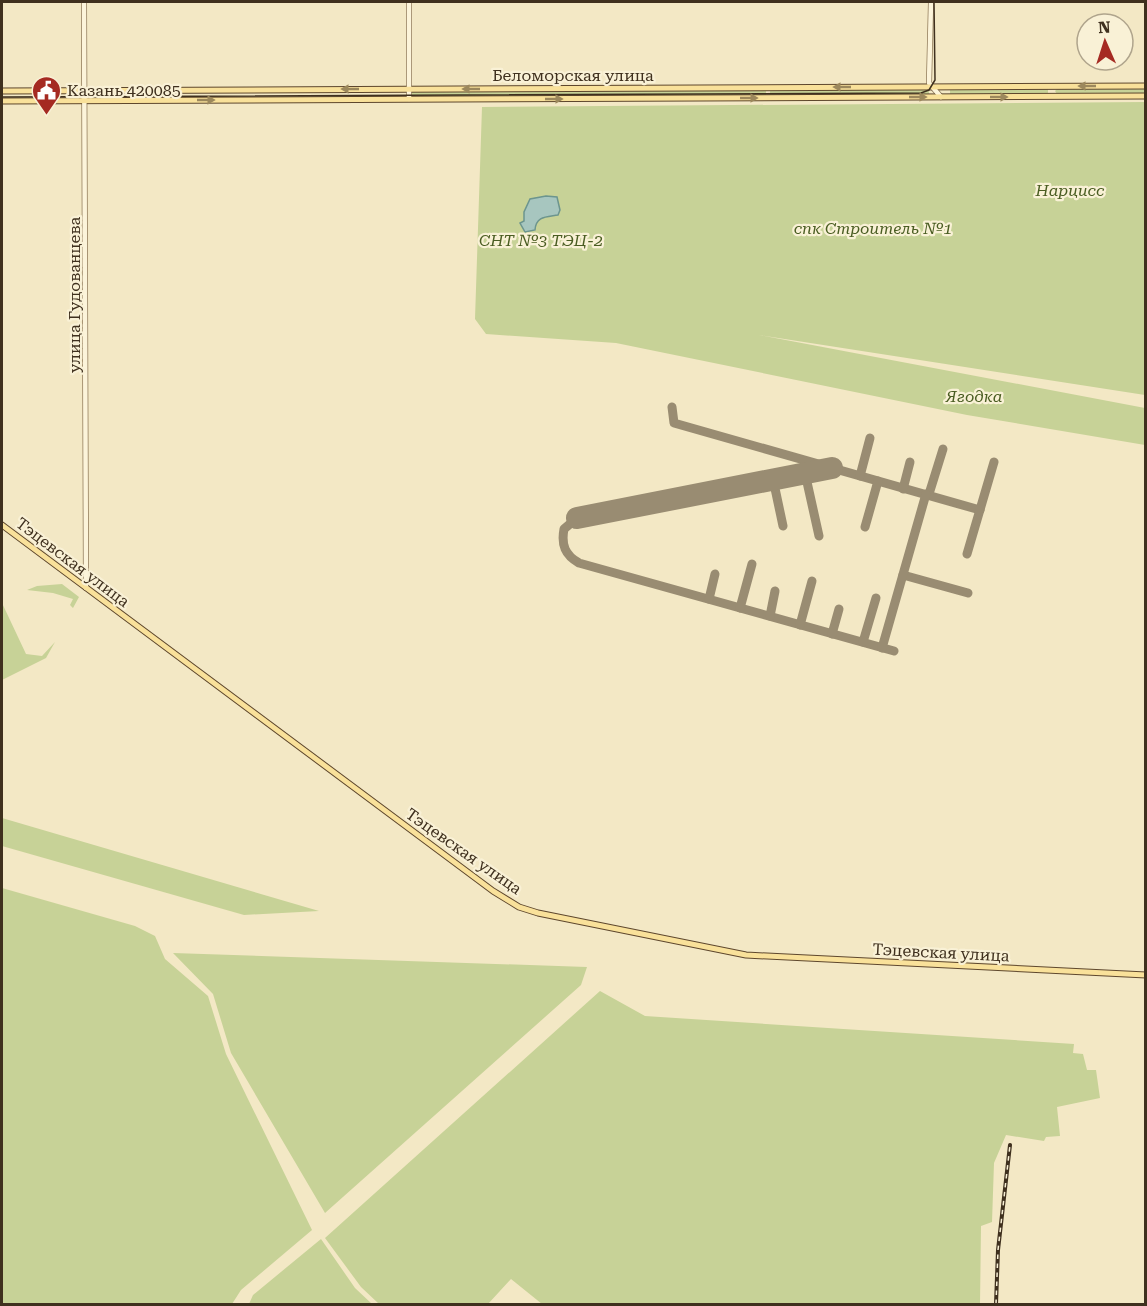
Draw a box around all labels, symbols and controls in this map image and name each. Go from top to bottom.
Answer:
north arrow [1075,12,1135,72]
text: N [1098,18,1111,37]
street label: Беломорская улица [492,66,654,85]
public building icon: Казань 420085 [30,74,62,116]
place label: Казань 420085 [67,81,181,100]
one-way arrow [1078,81,1097,91]
one-way arrow [833,82,852,92]
one-way arrow [341,84,360,94]
one-way arrow [462,84,481,94]
one-way arrow [908,92,927,102]
one-way arrow [990,92,1009,102]
one-way arrow [740,93,759,103]
one-way arrow [545,94,564,104]
one-way arrow [197,95,216,105]
park label: Нарцисс [1035,181,1105,200]
street label: улица Гудованцева [65,217,84,373]
park label: спк Строитель №1 [794,219,952,238]
park label: СНТ №3 ТЭЦ-2 [479,231,603,250]
park label: Ягодка [945,387,1003,406]
street label: Тэцевская улица [12,514,133,611]
street label: Тэцевская улица [402,804,526,899]
street label: Тэцевская улица [872,939,1010,966]

